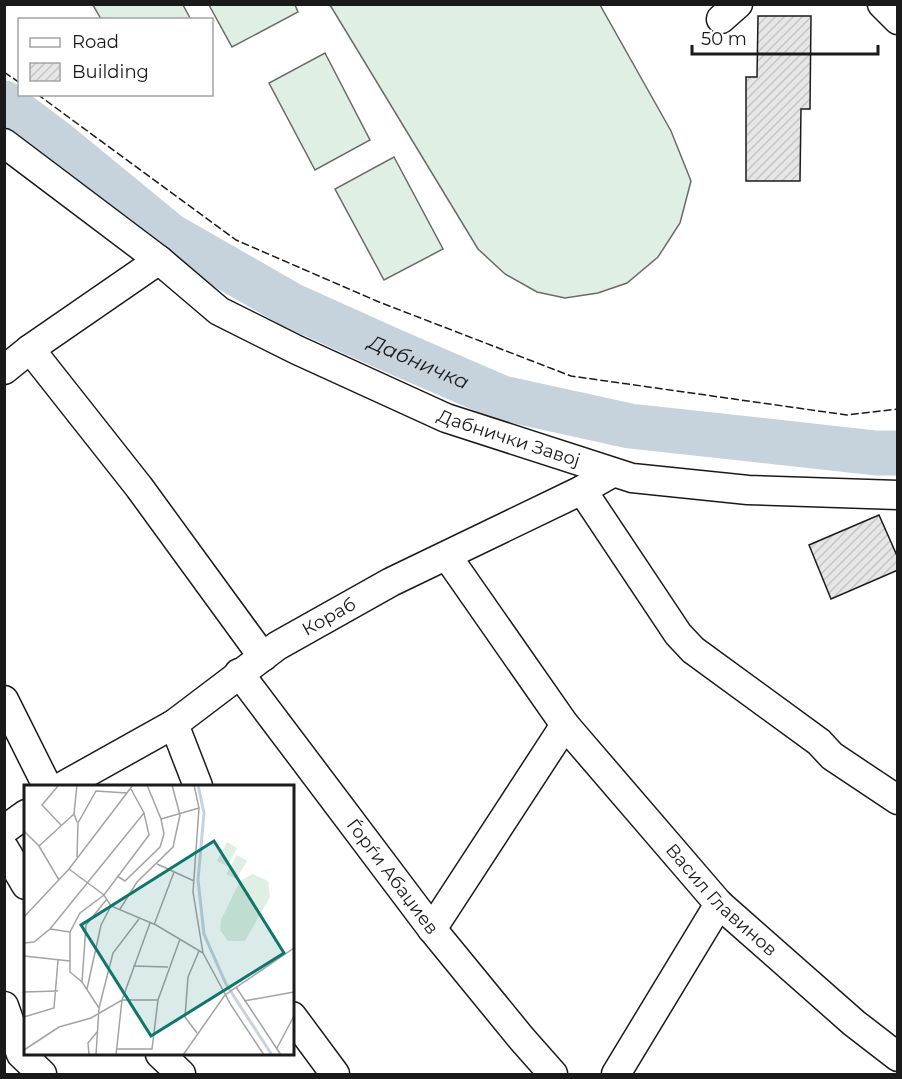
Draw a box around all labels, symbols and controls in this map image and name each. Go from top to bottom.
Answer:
legend [18,18,213,96]
scale bar [692,18,878,56]
text: 50 m [701,28,747,50]
text: Road [72,31,119,53]
text: Building [72,61,149,83]
water label: Дабничка [363,329,473,394]
street label: Дабнички Завој [434,405,583,472]
street label: Кораб [298,593,360,641]
inset map [24,785,294,1055]
street label: Ѓорѓи Абаџиев [342,814,443,939]
street label: Васил Главинов [661,839,782,961]

